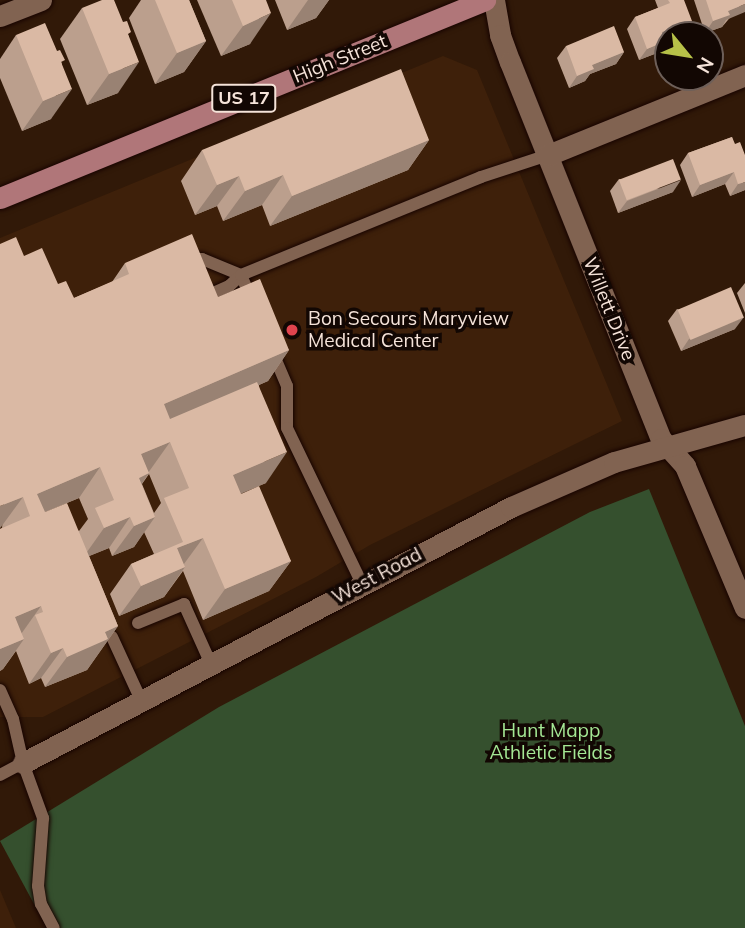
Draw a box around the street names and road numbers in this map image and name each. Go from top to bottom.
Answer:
street label: High Street [290,30,390,88]
road number: US 17 [211,84,277,113]
street label: Willett Drive [578,254,640,364]
street label: West Road [328,543,426,609]

